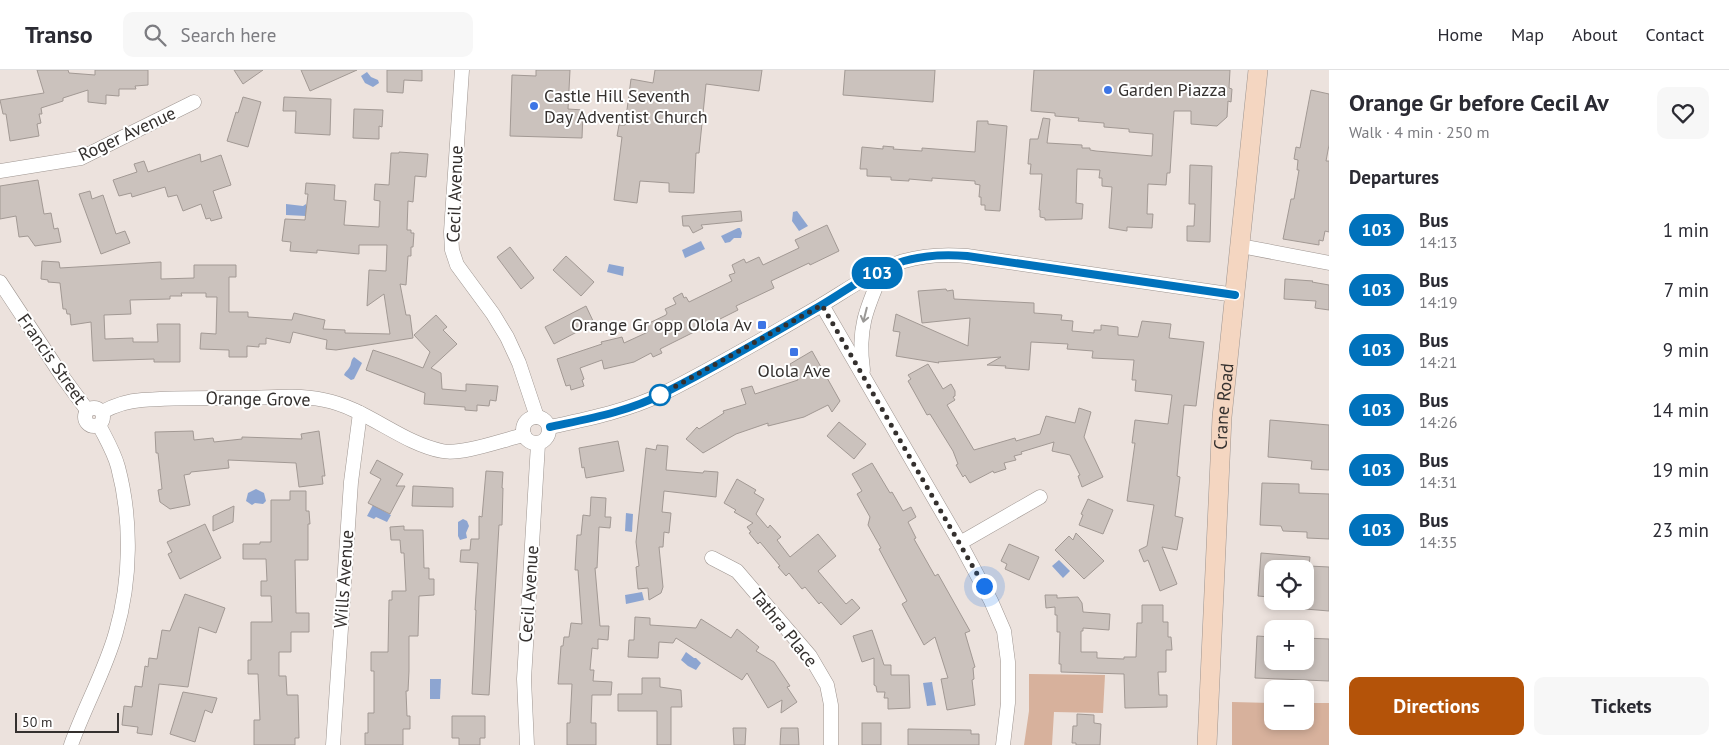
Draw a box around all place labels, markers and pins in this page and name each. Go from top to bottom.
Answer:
place label: Garden Piazza [1118,78,1226,101]
place label: Castle Hill Seventh Day Adventist Church [544,84,708,128]
marker: Garden Piazza [1102,84,1114,96]
marker: Castle Hill Seventh Day Adventist Church [528,100,540,112]
place label: Orange Gr opp Olola Av [571,313,752,336]
marker: Orange Gr opp Olola Av [756,319,768,331]
marker: Olola Ave [788,346,800,358]
place label: Olola Ave [757,359,831,382]
unlabelled marker [649,384,671,406]

